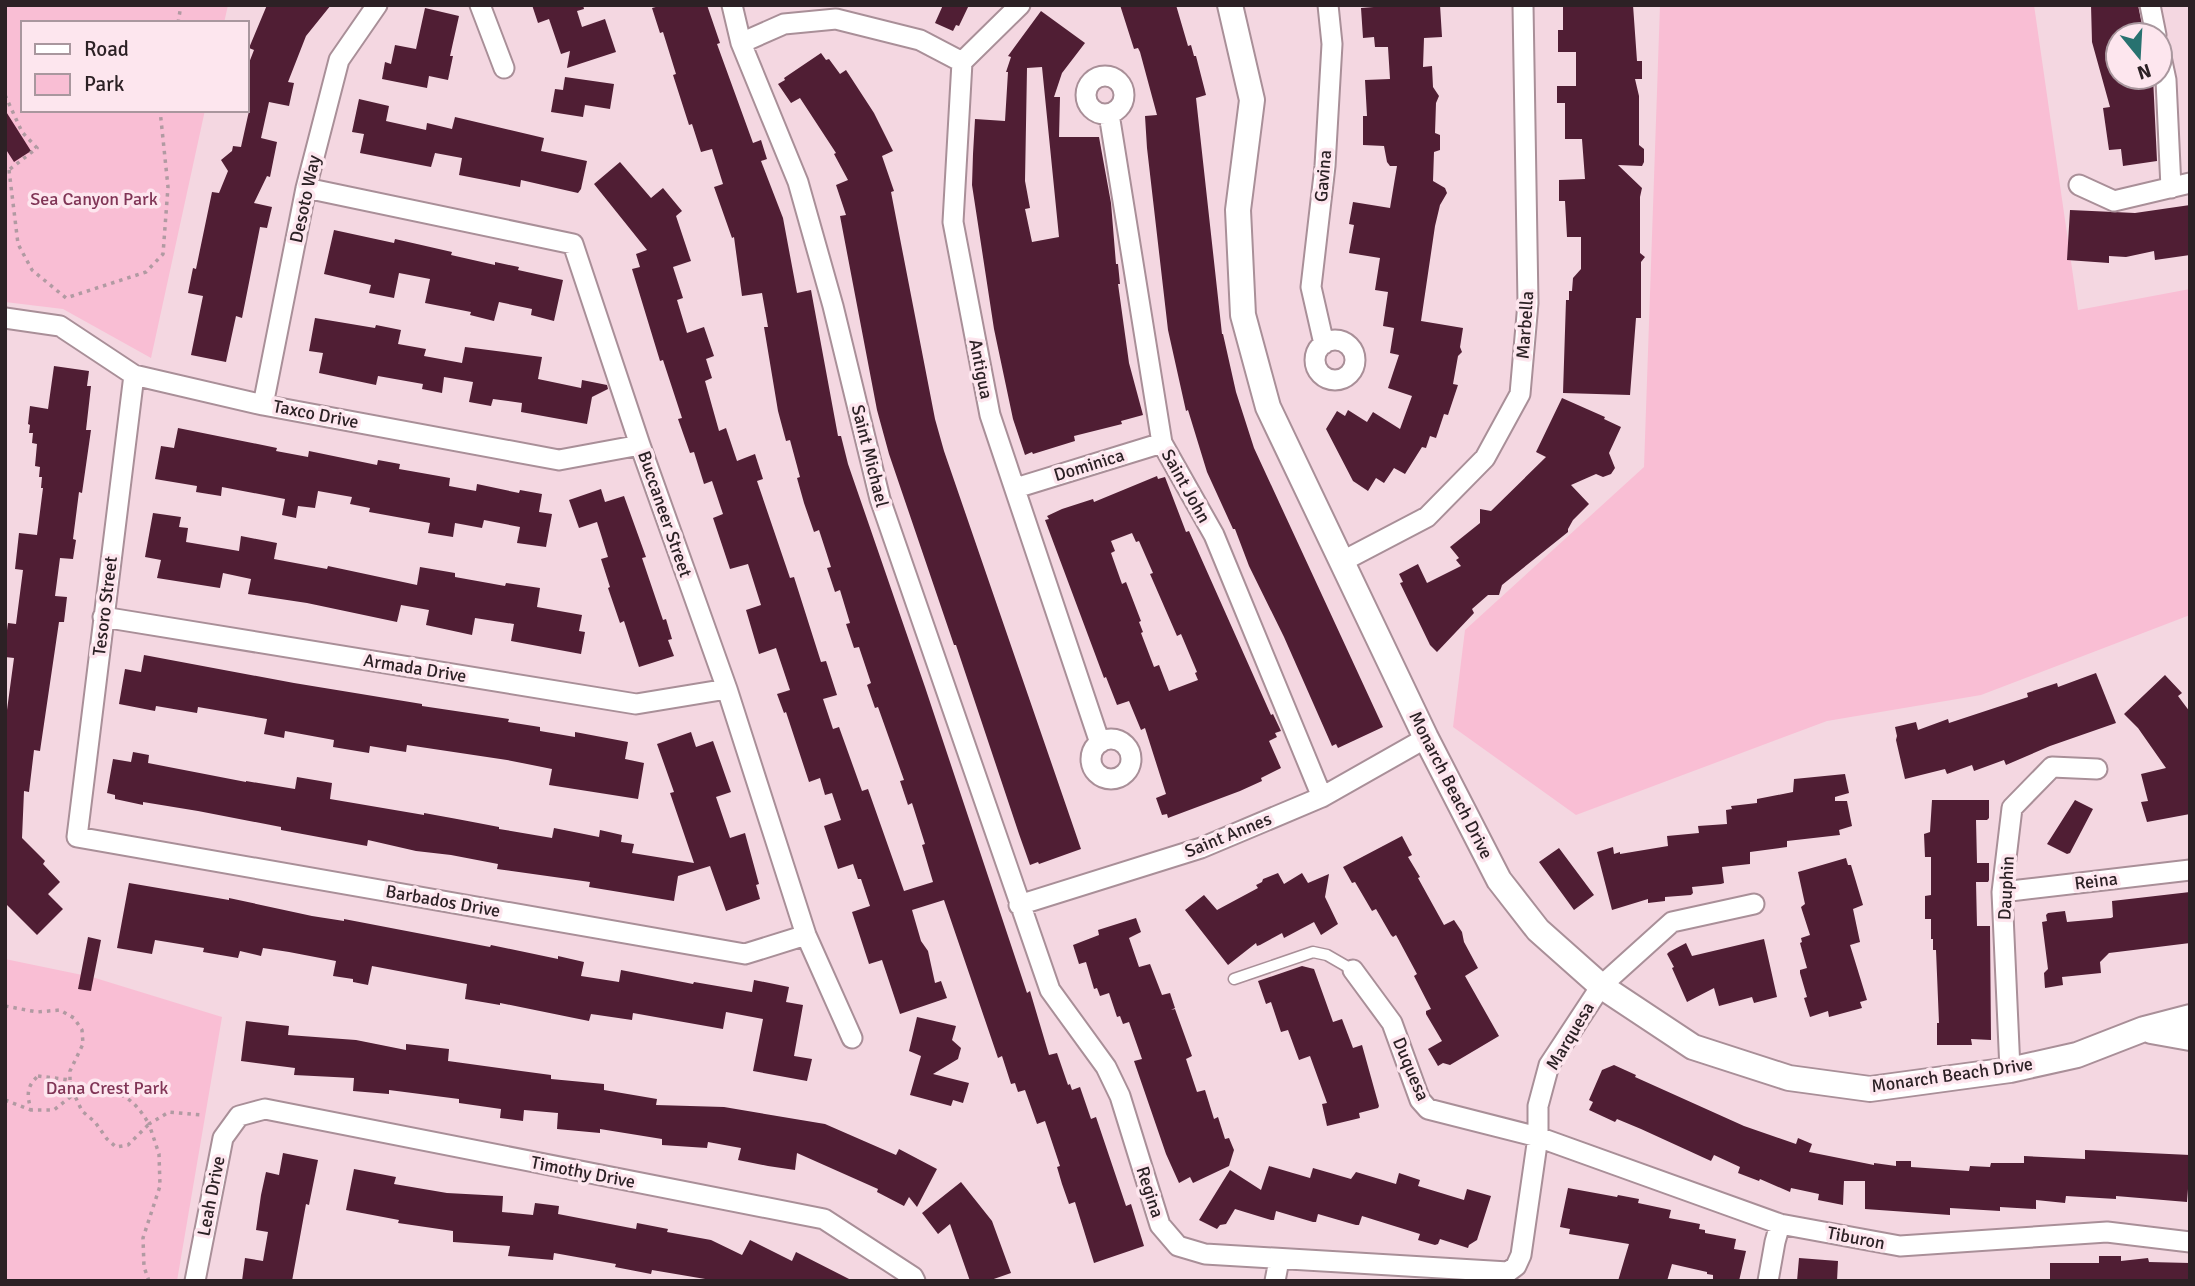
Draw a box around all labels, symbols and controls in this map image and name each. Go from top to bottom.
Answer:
legend [21,21,248,112]
north arrow [2104,21,2174,91]
text: Road [84,36,129,62]
text: N [2134,58,2154,85]
text: Park [84,71,125,97]
street label: Gavina [1310,149,1336,203]
street label: Desoto Way [285,153,325,245]
park label: Sea Canyon Park [30,188,158,210]
street label: Marbella [1512,290,1538,360]
street label: Antigua [964,337,998,401]
street label: Taxco Drive [271,395,361,433]
street label: Saint Michael [847,402,893,510]
street label: Dominica [1051,444,1127,486]
street label: Saint John [1157,445,1215,527]
street label: Buccaneer Street [633,448,697,580]
street label: Tesoro Street [88,555,122,657]
street label: Armada Drive [362,649,468,687]
street label: Monarch Beach Drive [1404,707,1498,863]
street label: Saint Annes [1181,808,1275,862]
street label: Dauphin [1993,855,2019,921]
street label: Reina [2073,867,2119,895]
street label: Barbados Drive [384,880,502,922]
street label: Marquesa [1541,998,1599,1074]
street label: Duquesa [1388,1034,1434,1104]
street label: Monarch Beach Drive [1870,1053,2034,1097]
park label: Dana Crest Park [46,1077,168,1099]
street label: Timothy Drive [529,1151,637,1193]
street label: Leah Drive [192,1154,230,1238]
street label: Regina [1131,1163,1169,1221]
street label: Tiburon [1825,1222,1887,1254]

